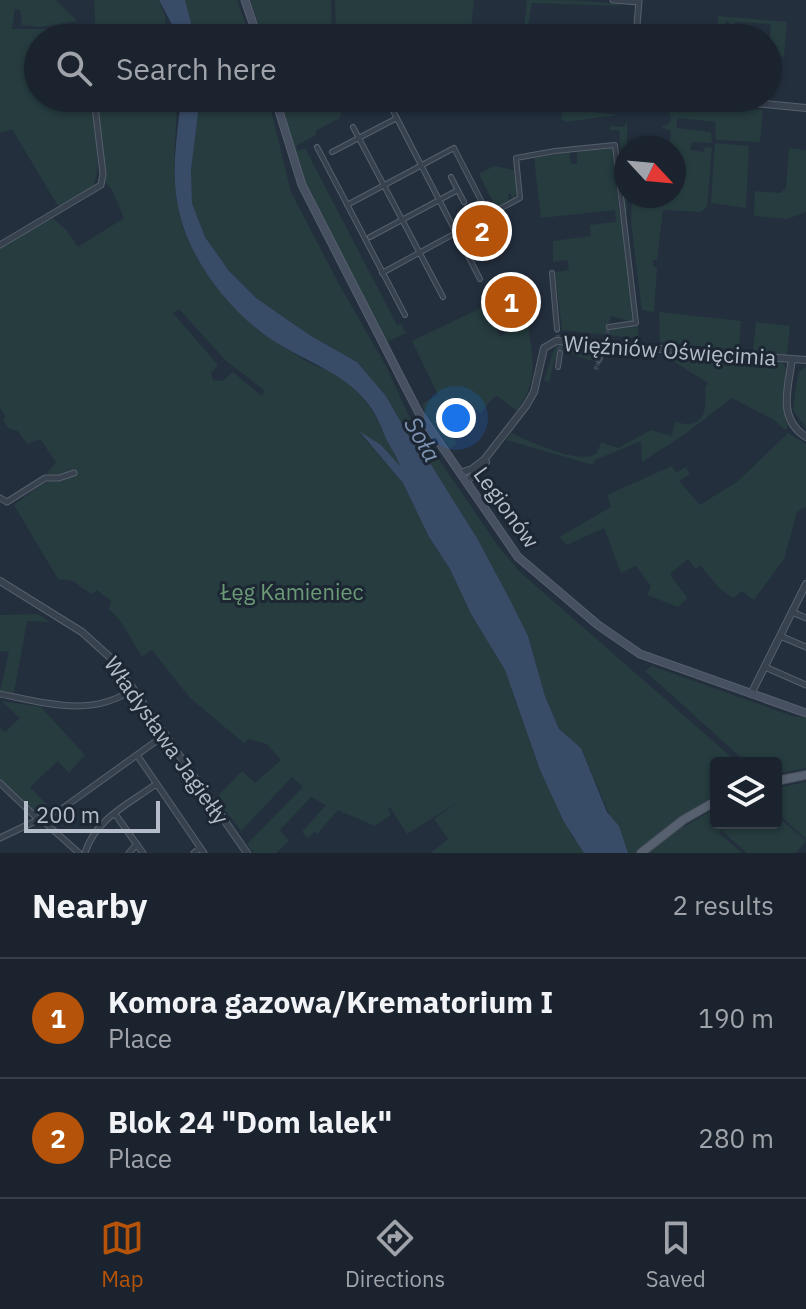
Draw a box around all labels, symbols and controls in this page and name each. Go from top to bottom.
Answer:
search box [24,24,782,112]
icon: search [52,46,96,90]
text: Search here [116,49,277,88]
north arrow [614,136,686,208]
pin: 2 [456,201,508,261]
pin: 1 [485,272,537,332]
street label: Więźniów Oświęcimia [563,328,778,372]
your location [436,398,476,438]
water label: Soła [397,410,449,468]
street label: Legionów [468,460,546,554]
park label: Łęg Kamieniec [219,577,364,606]
street label: Władysława Jagiełły [98,650,236,830]
map controls [710,757,782,829]
button: layers [710,757,782,829]
scale bar [24,797,160,833]
text: 200 m [36,800,100,829]
text: Nearby [32,883,147,927]
text: 2 results [672,888,774,922]
text: Komora gazowa/Krematorium I [108,982,553,1021]
text: 1 [50,1001,66,1035]
text: 190 m [698,1001,774,1035]
text: Place [108,1021,172,1055]
text: Blok 24 "Dom lalek" [108,1102,392,1141]
text: 2 [50,1121,66,1155]
text: 280 m [698,1121,774,1155]
text: Place [108,1141,172,1175]
tab: Map [100,1216,144,1293]
tab: Directions [345,1216,445,1293]
tab: Saved [646,1216,706,1293]

